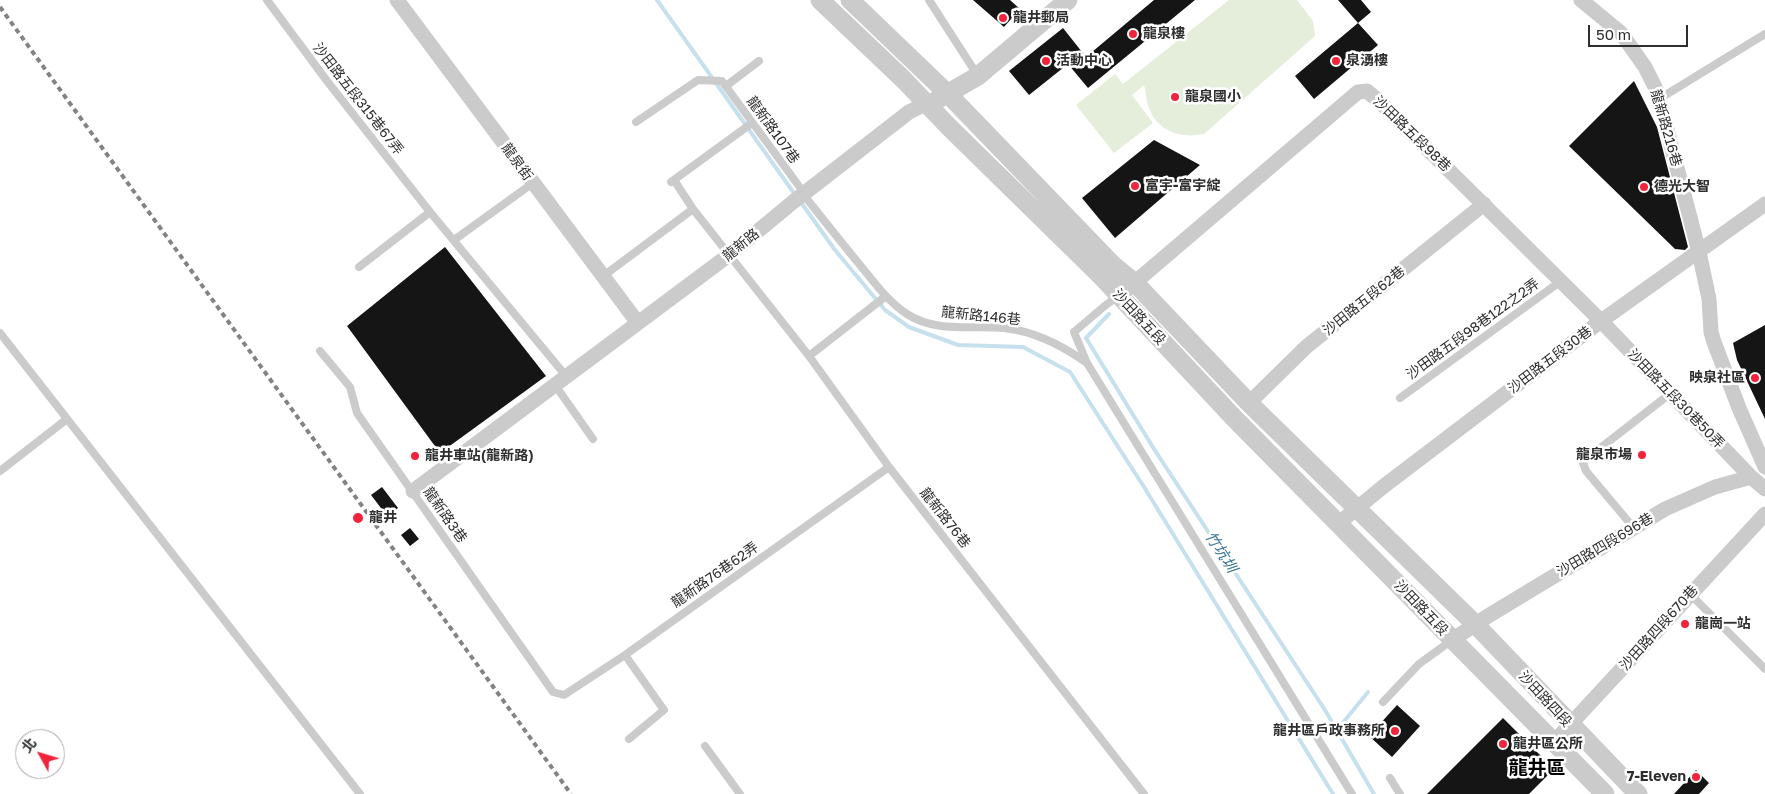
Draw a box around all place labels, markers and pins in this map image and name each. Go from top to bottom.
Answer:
place label: 龍井郵局 [1013,10,1069,26]
marker: 龍井郵局 [997,12,1009,24]
place label: 龍泉樓 [1143,26,1185,42]
marker: 龍泉樓 [1127,28,1139,40]
place label: 活動中心 [1056,53,1112,69]
place label: 泉湧樓 [1346,53,1388,69]
marker: 活動中心 [1040,55,1052,67]
marker: 泉湧樓 [1330,55,1342,67]
place label: 龍泉國小 [1185,89,1241,105]
marker: 龍泉國小 [1169,91,1181,103]
place label: 富宇-富宇綻 [1145,178,1220,194]
place label: 德光大智 [1654,179,1710,195]
marker: 富宇-富宇綻 [1129,180,1141,192]
marker: 德光大智 [1638,181,1650,193]
place label: 映泉社區 [1689,370,1745,386]
marker: 映泉社區 [1749,372,1761,384]
place label: 龍泉市場 [1576,447,1632,463]
place label: 龍井車站(龍新路) [425,448,534,464]
marker: 龍泉市場 [1636,449,1648,461]
marker: 龍井車站(龍新路) [409,450,421,462]
place label: 龍井 [369,510,397,526]
marker: 龍井 [351,511,365,525]
place label: 龍崗一站 [1695,616,1751,632]
marker: 龍崗一站 [1679,618,1691,630]
place label: 龍井區戶政事務所 [1273,723,1385,739]
marker: 龍井區戶政事務所 [1389,725,1401,737]
place label: 龍井區公所 [1513,736,1583,752]
marker: 龍井區公所 [1497,738,1509,750]
place label: 7-Eleven [1627,769,1686,785]
marker: 7-Eleven [1690,771,1702,783]

